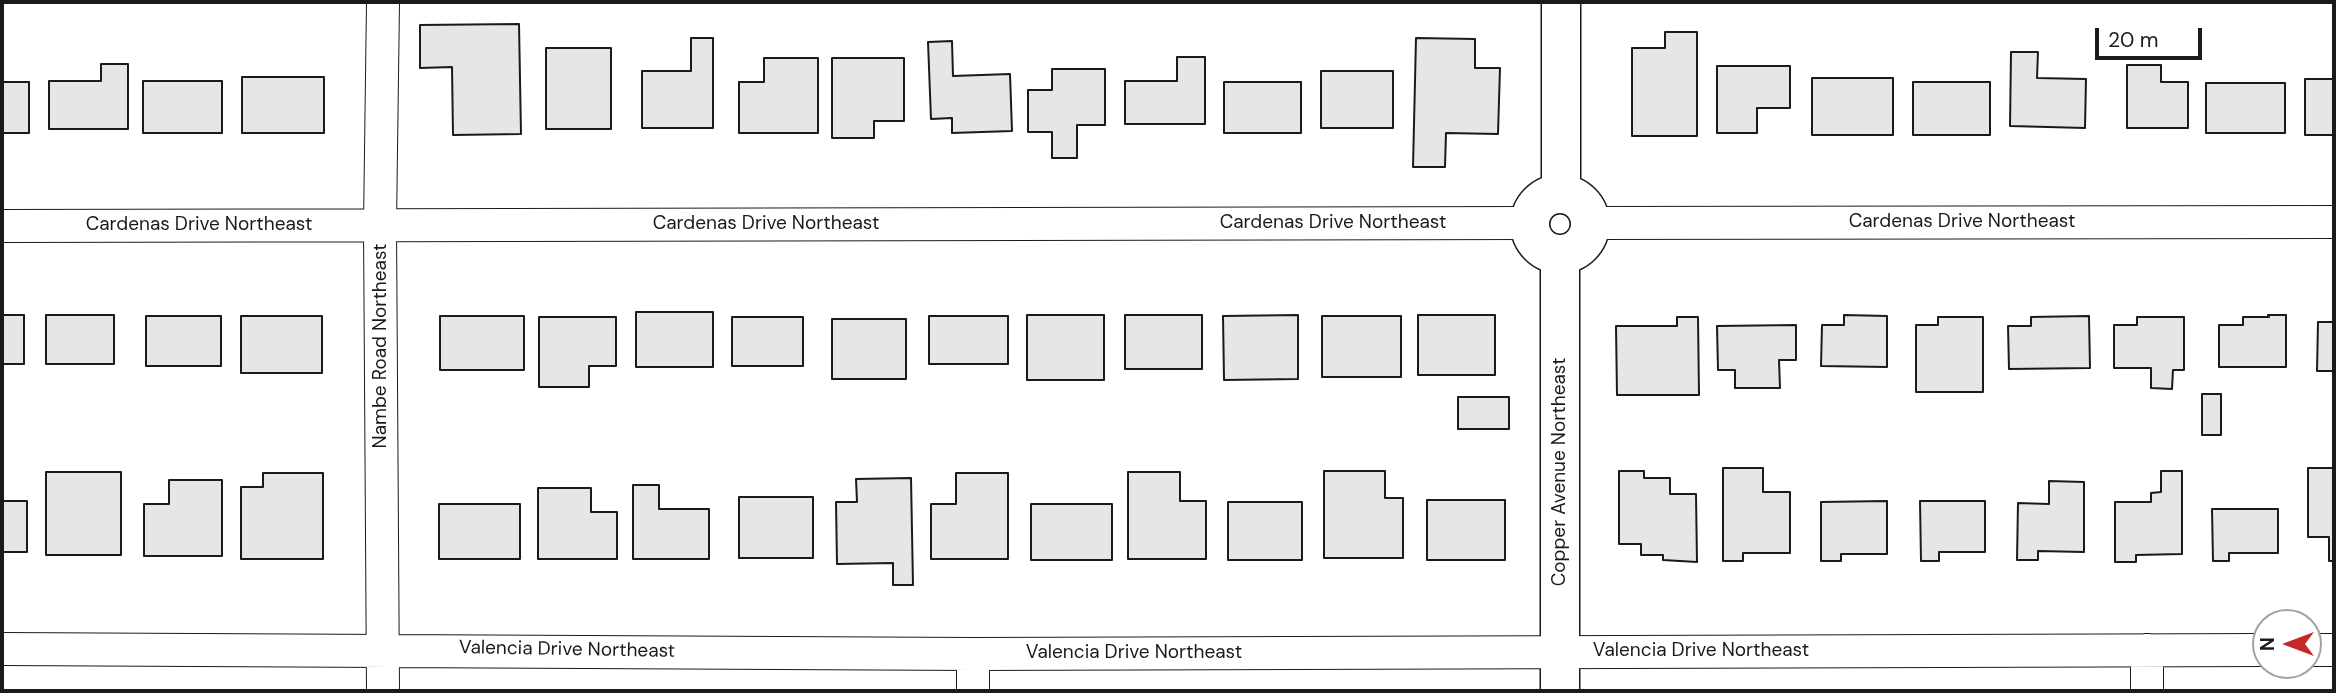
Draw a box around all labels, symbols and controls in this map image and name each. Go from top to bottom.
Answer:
scale bar [2098,14,2205,58]
text: 20 m [2108,26,2159,54]
street label: Cardenas Drive Northeast [1849,211,2075,233]
street label: Cardenas Drive Northeast [1220,212,1446,234]
street label: Cardenas Drive Northeast [653,213,879,235]
street label: Cardenas Drive Northeast [86,214,312,236]
street label: Nambe Road Northeast [370,244,392,448]
street label: Copper Avenue Northeast [1549,358,1571,586]
north arrow [2252,609,2322,679]
street label: Valencia Drive Northeast [459,637,675,663]
text: N [2255,637,2280,651]
street label: Valencia Drive Northeast [1593,640,1809,662]
street label: Valencia Drive Northeast [1026,642,1242,664]

